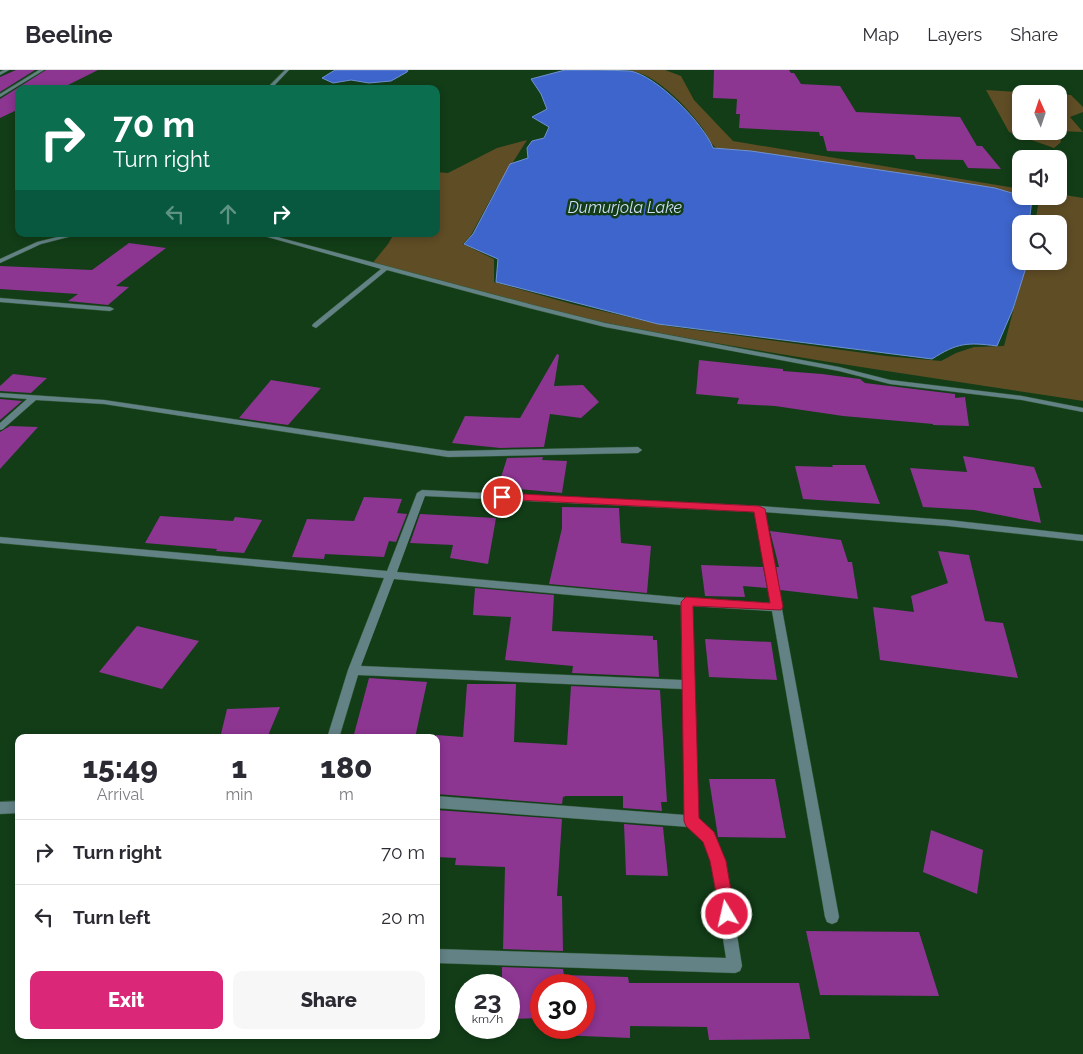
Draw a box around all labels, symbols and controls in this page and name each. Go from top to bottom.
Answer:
text: Beeline [25,20,113,49]
text: Map [863,24,899,45]
text: Layers [927,24,982,45]
text: Share [1010,24,1058,45]
north arrow [1012,85,1068,140]
map controls [1012,85,1067,270]
text: 70 m [113,104,195,145]
icon: right [30,105,95,170]
text: Turn right [113,146,210,172]
button: sound [1012,150,1067,205]
water label: Dumurjola Lake [568,198,683,217]
icon: left [161,200,189,228]
icon: ahead [214,200,242,228]
icon: right [267,200,295,228]
button: search [1012,215,1067,270]
pin [481,476,523,518]
icon: arrive [488,483,516,511]
text: 15:49 [82,750,158,785]
text: 1 [231,750,247,785]
text: 180 [320,750,373,785]
text: Arrival [97,785,144,804]
text: min [225,785,253,804]
text: m [339,785,354,804]
icon: right [30,838,58,866]
text: Turn right [73,841,162,863]
text: 70 m [381,841,425,863]
position arrow [700,887,752,939]
icon: left [30,903,58,931]
text: Turn left [73,906,150,928]
text: 20 m [381,906,425,928]
button: Exit [30,971,223,1029]
button: Share [233,971,425,1029]
speed limit sign: 30 [530,974,595,1039]
text: 23 [473,985,502,1015]
text: km/h [472,1012,503,1026]

